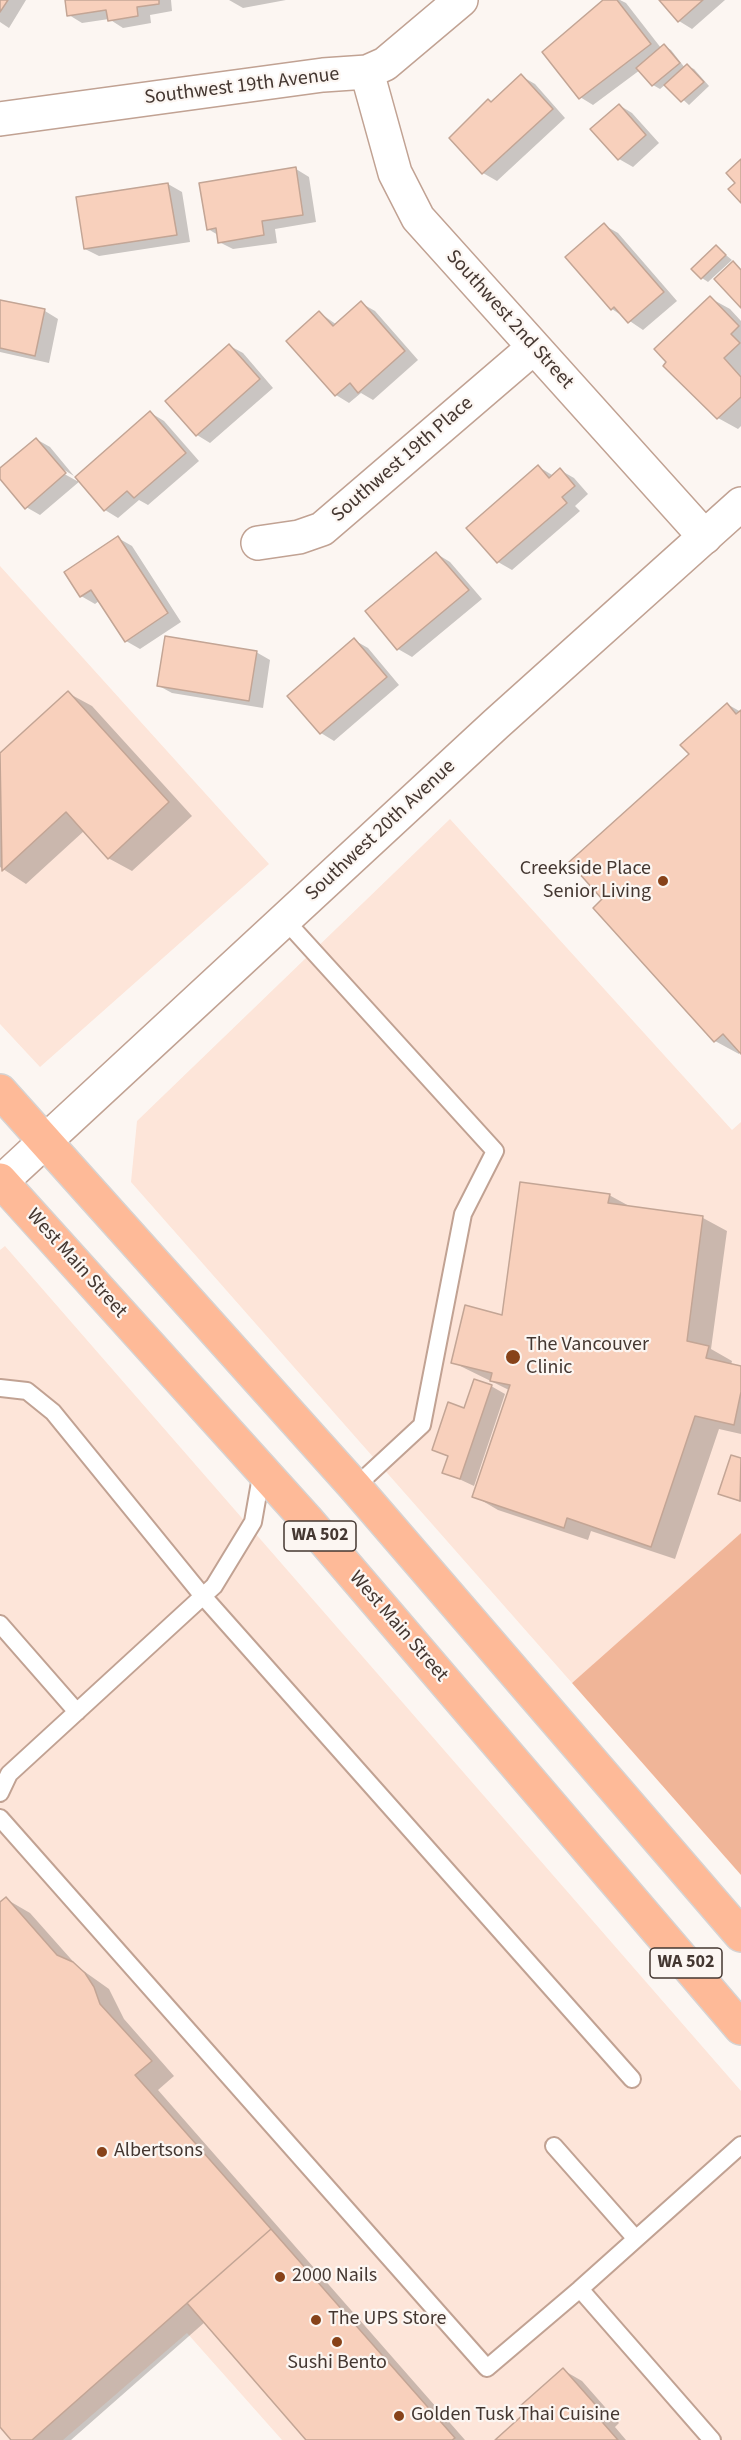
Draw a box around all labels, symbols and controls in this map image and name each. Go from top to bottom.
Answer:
street label: Southwest 19th Avenue [143,63,341,111]
street label: Southwest 2nd Street [440,245,578,395]
street label: Southwest 19th Place [327,392,479,528]
street label: Southwest 20th Avenue [301,755,461,907]
place label: Creekside Place Senior Living [520,858,651,905]
marker: Creekside Place Senior Living [656,874,670,888]
street label: West Main Street [21,1204,131,1324]
place label: The Vancouver Clinic [526,1334,649,1381]
marker: The Vancouver Clinic [504,1348,522,1366]
road number: WA 502 [284,1521,356,1551]
street label: West Main Street [343,1567,453,1687]
road number: WA 502 [650,1948,722,1978]
place label: Albertsons [114,2140,203,2164]
marker: Albertsons [95,2145,109,2159]
place label: 2000 Nails [292,2265,377,2289]
marker: 2000 Nails [273,2270,287,2284]
place label: The UPS Store [328,2308,446,2332]
marker: The UPS Store [309,2313,323,2327]
marker: Sushi Bento [330,2335,344,2349]
place label: Sushi Bento [287,2352,387,2376]
place label: Golden Tusk Thai Cuisine [411,2404,620,2428]
marker: Golden Tusk Thai Cuisine [392,2409,406,2423]

